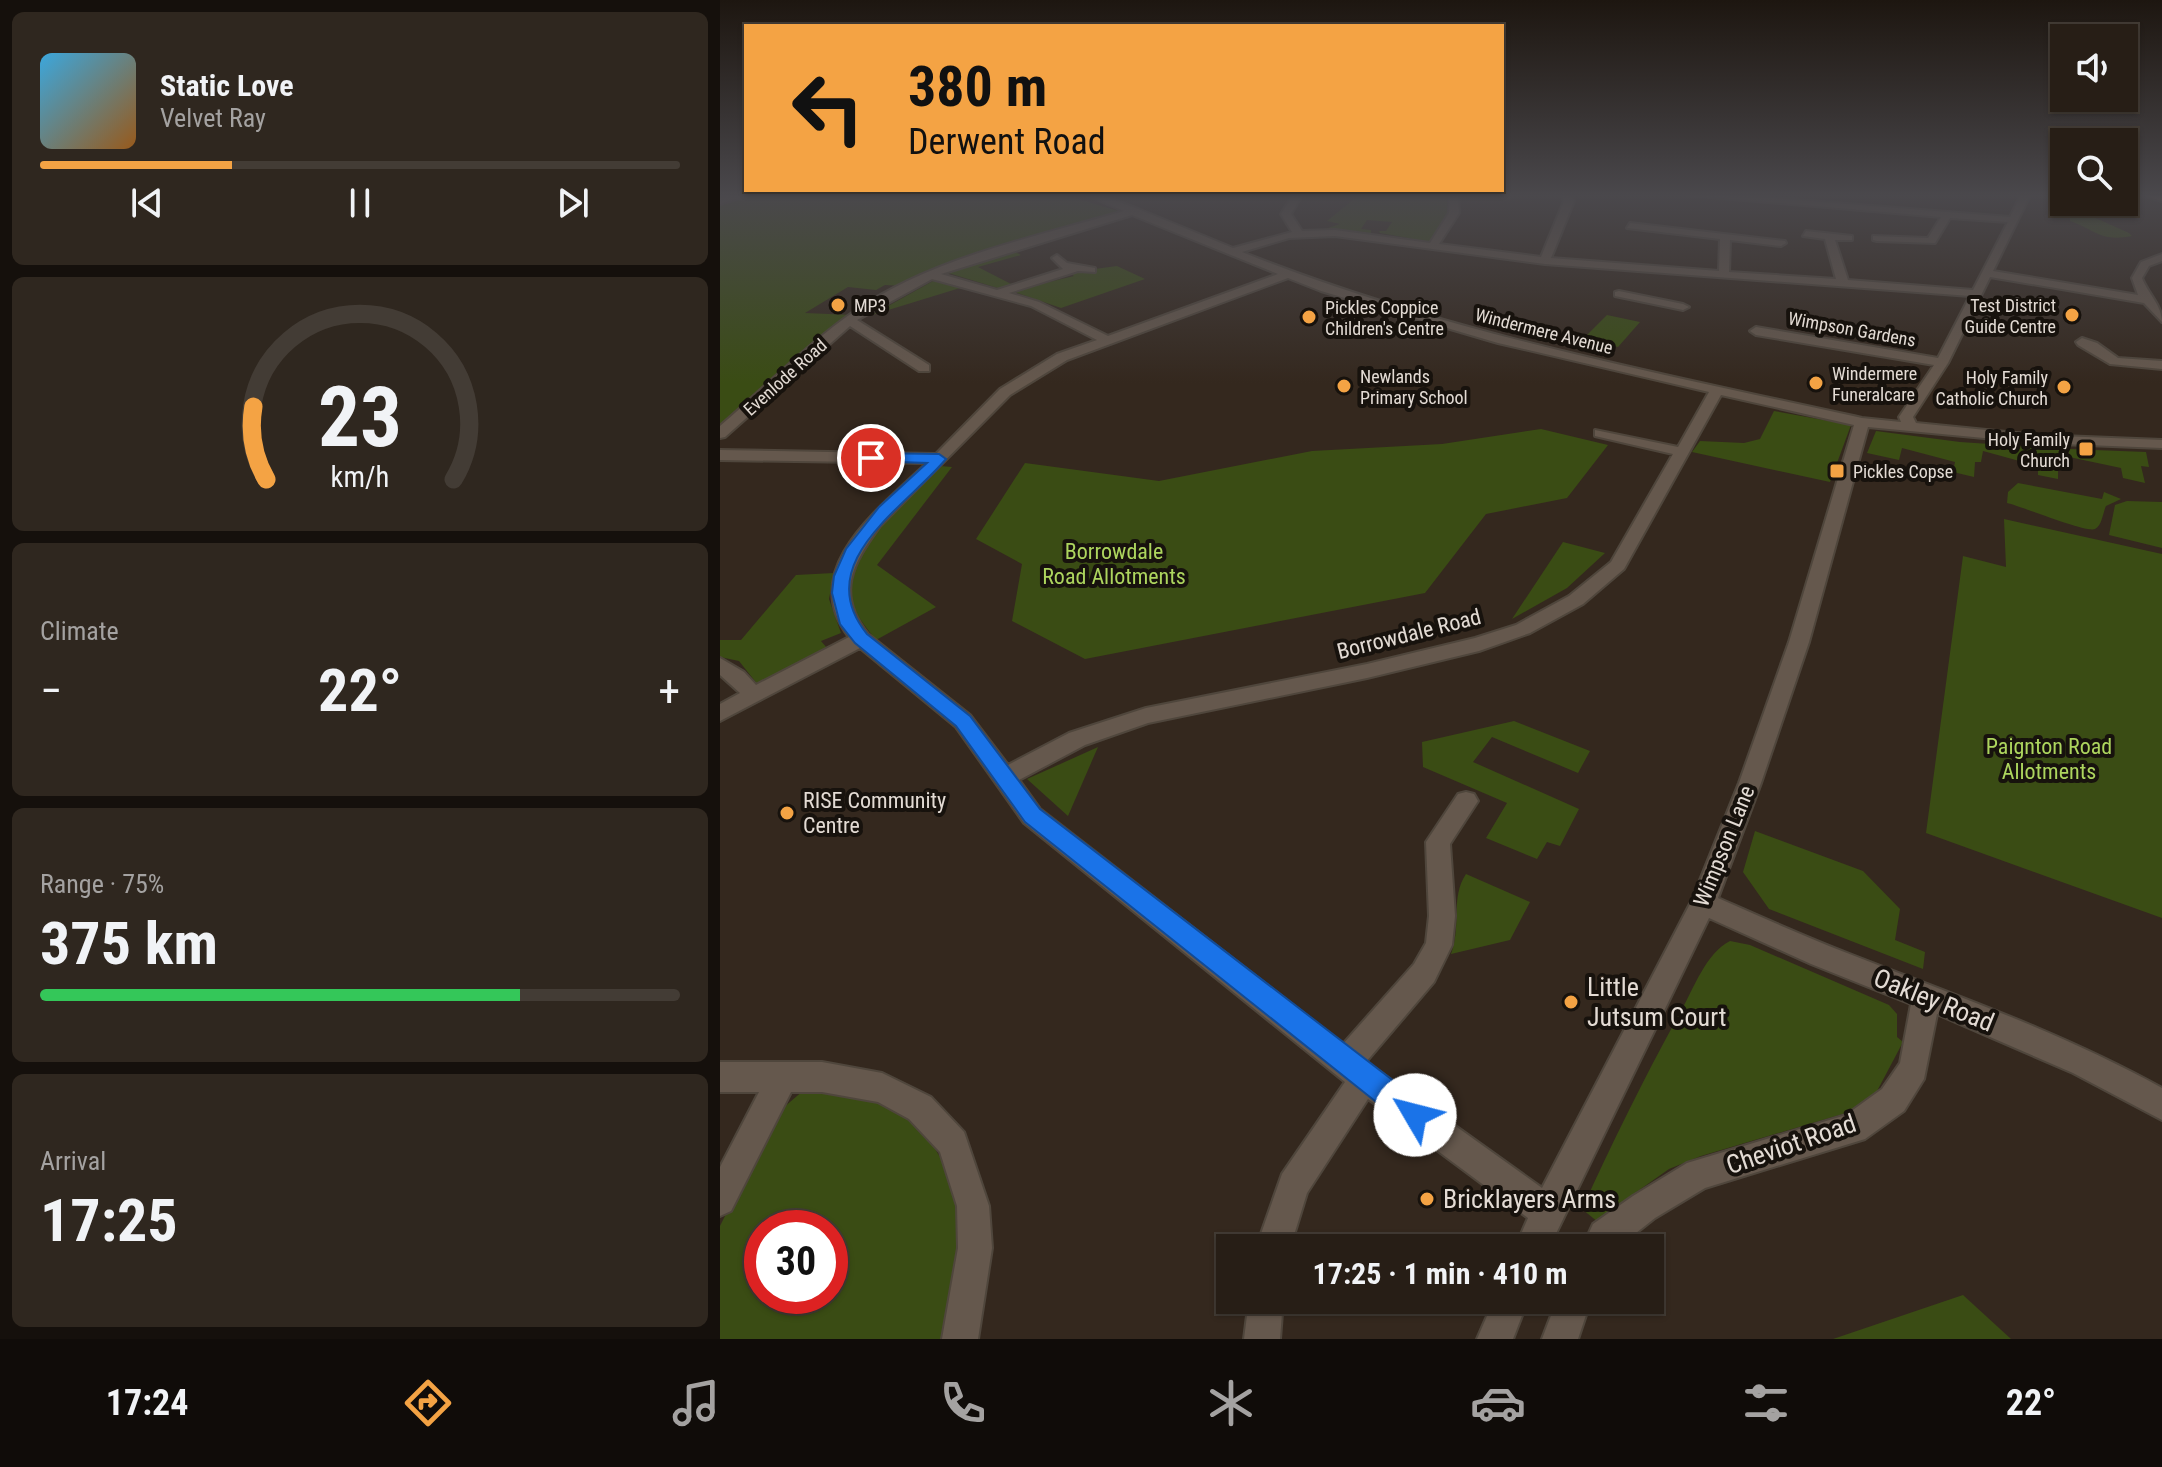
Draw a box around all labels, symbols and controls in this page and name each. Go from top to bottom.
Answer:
map controls [2050,24,2138,216]
button: sound [2050,24,2138,112]
text: 380 m [908,54,1047,120]
icon: left [776,56,880,160]
text: Static Love [160,68,294,103]
text: Velvet Ray [160,103,266,133]
text: Derwent Road [908,121,1106,163]
button: search [2050,128,2138,216]
icon: previous [125,181,169,225]
icon: pause [338,181,382,225]
icon: next [551,181,595,225]
place label: MP3 [854,295,886,316]
place label: Test District Guide Centre [1965,295,2056,337]
marker: MP3 [829,296,847,314]
place label: Pickles Coppice Children's Centre [1325,297,1444,339]
street label: Windermere Avenue [1473,304,1615,358]
marker: Test District Guide Centre [2063,306,2081,324]
street label: Wimpson Gardens [1787,307,1917,351]
marker: Pickles Coppice Children's Centre [1300,308,1318,326]
street label: Evenlode Road [739,334,831,420]
place label: Windermere Funeralcare [1832,363,1917,405]
place label: Newlands Primary School [1360,366,1468,408]
place label: Holy Family Catholic Church [1935,367,2049,409]
text: 23 [318,369,402,466]
marker: Windermere Funeralcare [1807,374,1825,392]
marker: Newlands Primary School [1335,377,1353,395]
marker: Holy Family Catholic Church [2055,378,2073,396]
pin [837,424,905,492]
place label: Holy Family Church [1988,429,2071,471]
icon: arrive [849,436,893,480]
marker: Holy Family Church [2077,440,2095,458]
text: km/h [331,460,389,494]
place label: Pickles Copse [1853,461,1953,482]
marker: Pickles Copse [1828,462,1846,480]
park label: Borrowdale Road Allotments [1042,539,1186,589]
street label: Borrowdale Road [1334,604,1484,664]
text: Climate [40,616,119,646]
text: 22° [318,655,402,726]
text: − [40,665,62,717]
text: + [658,665,680,717]
park label: Paignton Road Allotments [1986,734,2112,784]
street label: Wimpson Lane [1688,782,1760,910]
place label: RISE Community Centre [803,788,946,838]
marker: RISE Community Centre [778,804,796,822]
text: Range · 75% [40,869,164,899]
text: 375 km [40,908,218,979]
street label: Oakley Road [1870,962,1998,1038]
place label: Little Jutsum Court [1587,972,1726,1032]
marker: Little Jutsum Court [1562,993,1580,1011]
position arrow [1373,1073,1457,1157]
street label: Cheviot Road [1722,1108,1860,1180]
text: Arrival [40,1146,106,1176]
place label: Bricklayers Arms [1443,1184,1616,1214]
text: 17:25 [40,1185,178,1256]
marker: Bricklayers Arms [1418,1190,1436,1208]
speed limit sign: 30 [744,1210,848,1314]
text: 17:25 · 1 min · 410 m [1313,1256,1567,1291]
icon: directions [400,1375,456,1431]
icon: music [668,1375,724,1431]
icon: phone [935,1375,991,1431]
icon: climate [1203,1375,1259,1431]
icon: car [1470,1375,1526,1431]
icon: filters [1738,1375,1794,1431]
text: 17:24 [106,1382,188,1424]
text: 22° [2006,1382,2056,1424]

